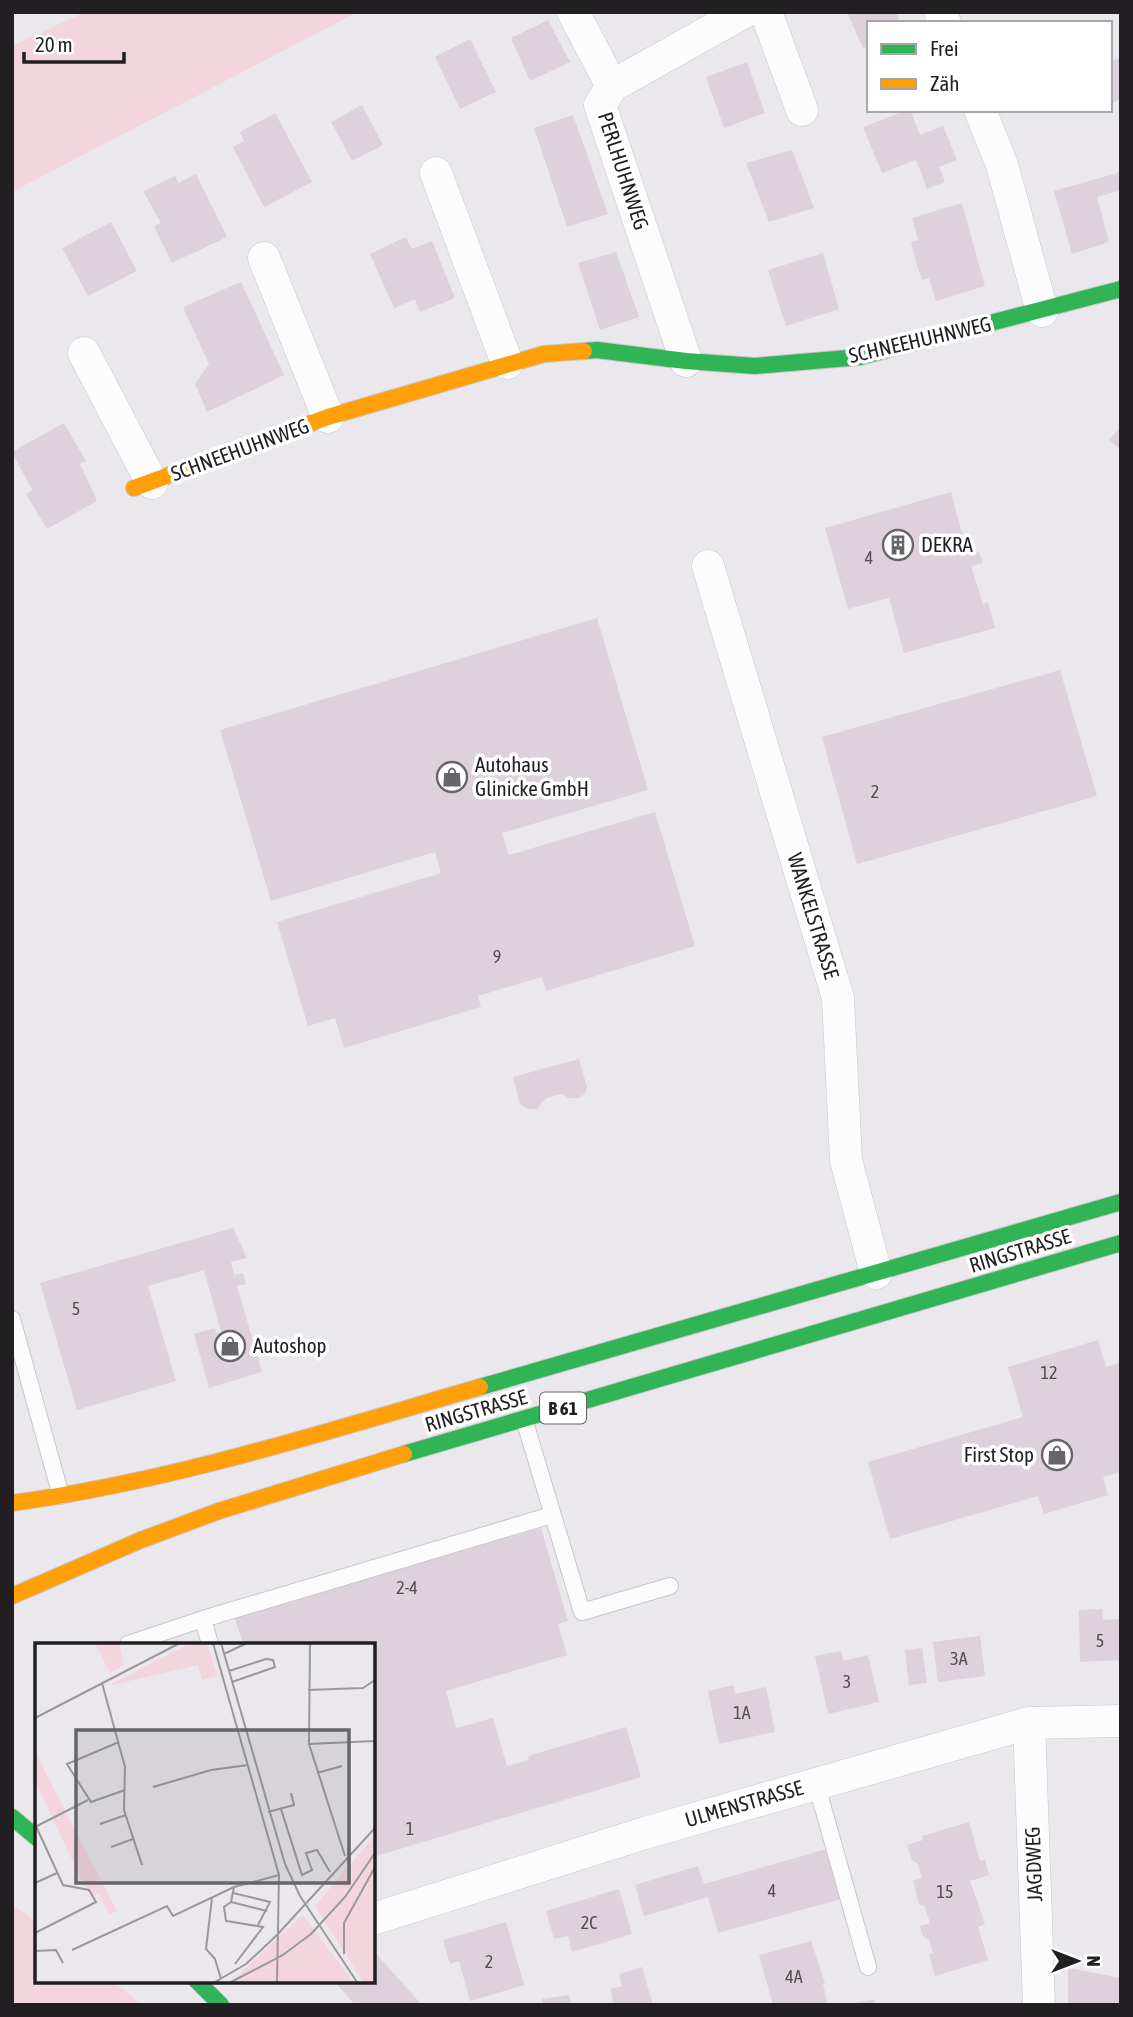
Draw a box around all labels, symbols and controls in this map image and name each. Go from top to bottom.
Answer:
scale bar [24,21,124,65]
legend [867,21,1112,112]
text: 20 m [35,32,73,56]
text: Frei [930,36,959,60]
text: Zäh [930,71,959,95]
street label: PERLHUHNWEG [594,109,654,233]
street label: SCHNEEHUHNWEG [846,311,993,367]
street label: SCHNEEHUHNWEG [167,413,312,485]
building icon: DEKRA [881,528,915,562]
place label: DEKRA [921,532,973,556]
house number: 4 [865,547,873,568]
place label: Autohaus Glinicke GmbH [475,752,589,800]
shop icon: Autohaus Glinicke GmbH [435,760,469,794]
house number: 2 [871,781,879,802]
street label: WANKELSTRASSE [783,850,844,982]
house number: 9 [493,946,501,967]
street label: RINGSTRASSE [966,1223,1073,1277]
house number: 5 [72,1298,80,1319]
shop icon: Autoshop [213,1329,247,1363]
place label: Autoshop [253,1333,327,1357]
house number: 12 [1041,1362,1057,1383]
street label: RINGSTRASSE [422,1384,529,1436]
road number: B 61 [540,1392,586,1424]
shop icon: First Stop [1040,1438,1074,1472]
place label: First Stop [964,1442,1034,1466]
house number: 2-4 [396,1577,418,1598]
house number: 5 [1096,1630,1104,1651]
inset map [35,1643,374,1982]
house number: 3A [950,1648,968,1669]
house number: 3 [843,1671,851,1692]
house number: 1A [733,1702,751,1723]
street label: ULMENSTRASSE [682,1775,805,1831]
house number: 1 [406,1818,414,1839]
street label: JAGDWEG [1020,1826,1046,1902]
house number: 4 [768,1880,776,1901]
house number: 15 [937,1881,953,1902]
house number: 2C [581,1912,597,1933]
north arrow [1042,1926,1112,1996]
house number: 2 [485,1951,493,1972]
text: N [1083,1955,1105,1967]
house number: 4A [785,1966,803,1987]

